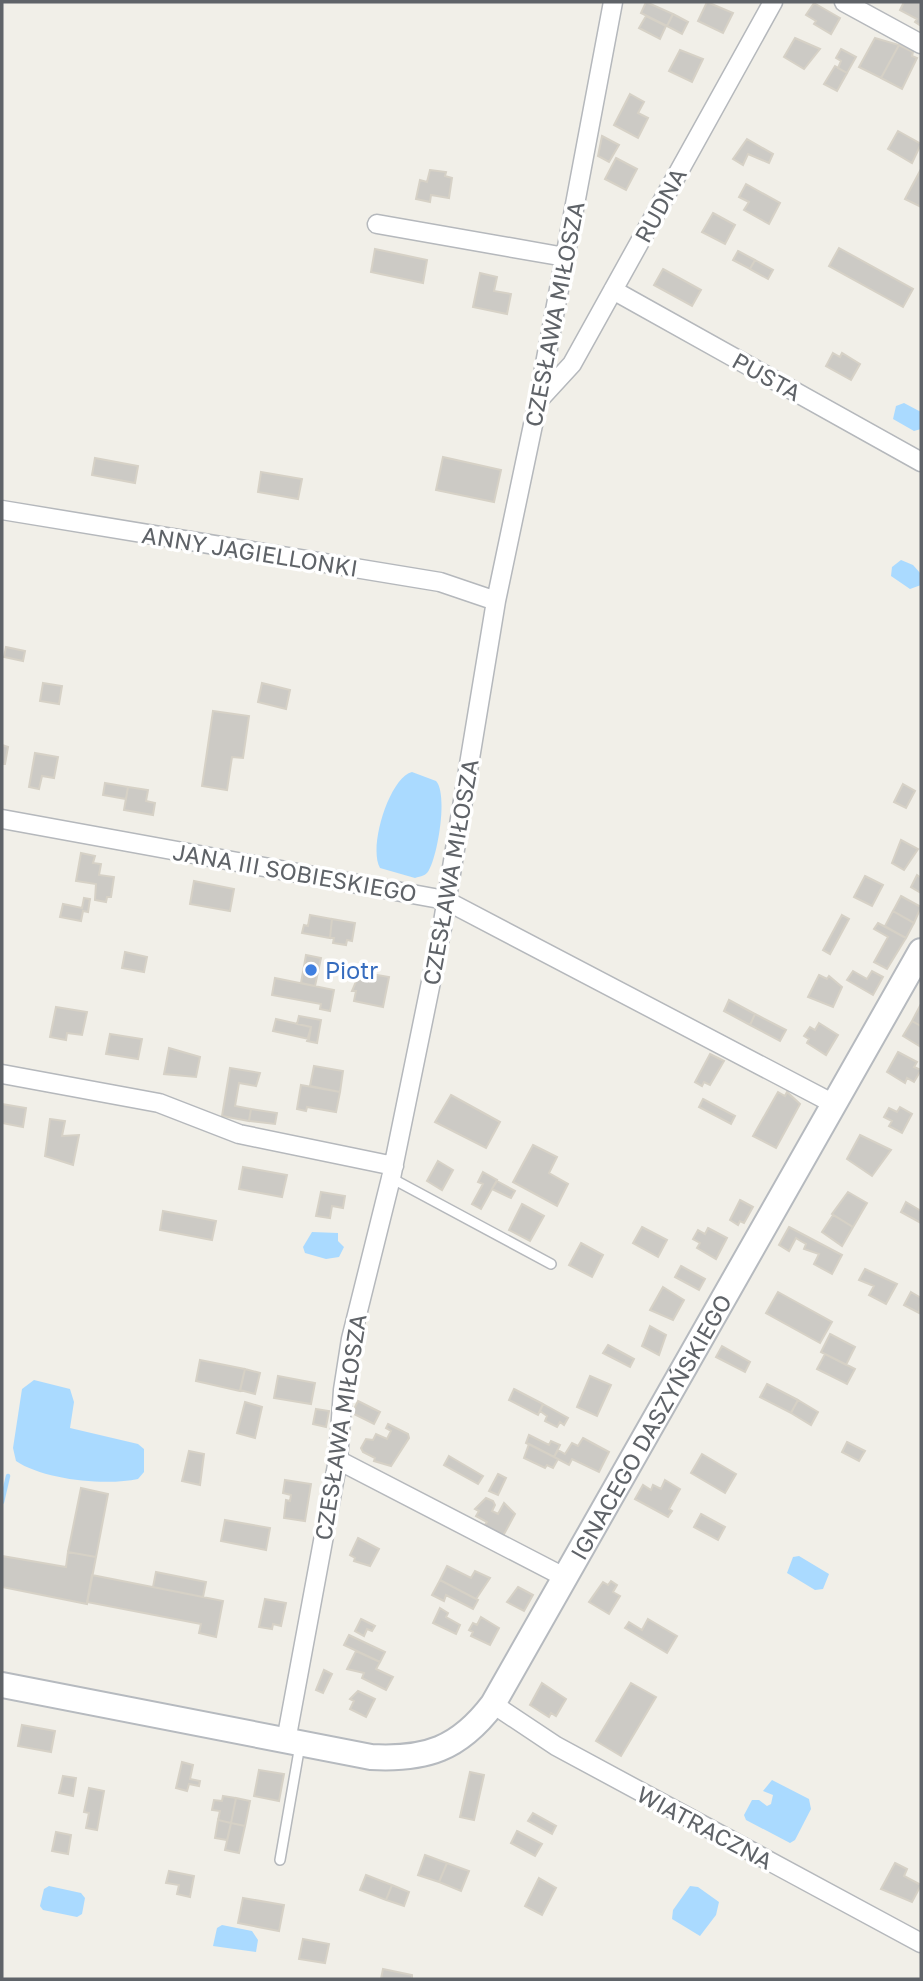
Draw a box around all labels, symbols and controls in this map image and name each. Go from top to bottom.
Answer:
street label: RUDNA [628,163,692,247]
street label: CZESŁAWA MIŁOSZA [518,199,590,429]
street label: PUSTA [728,346,806,406]
street label: ANNY JAGIELLONKI [140,520,360,582]
street label: CZESŁAWA MIŁOSZA [416,757,484,987]
street label: JANA III SOBIESKIEGO [171,837,419,907]
place label: Piotr [325,956,378,984]
marker: Piotr [303,962,319,978]
street label: IGNACEGO DASZYŃSKIEGO [564,1289,737,1564]
street label: CZESŁAWA MIŁOSZA [308,1312,372,1542]
street label: WIATRACZNA [632,1779,778,1875]

